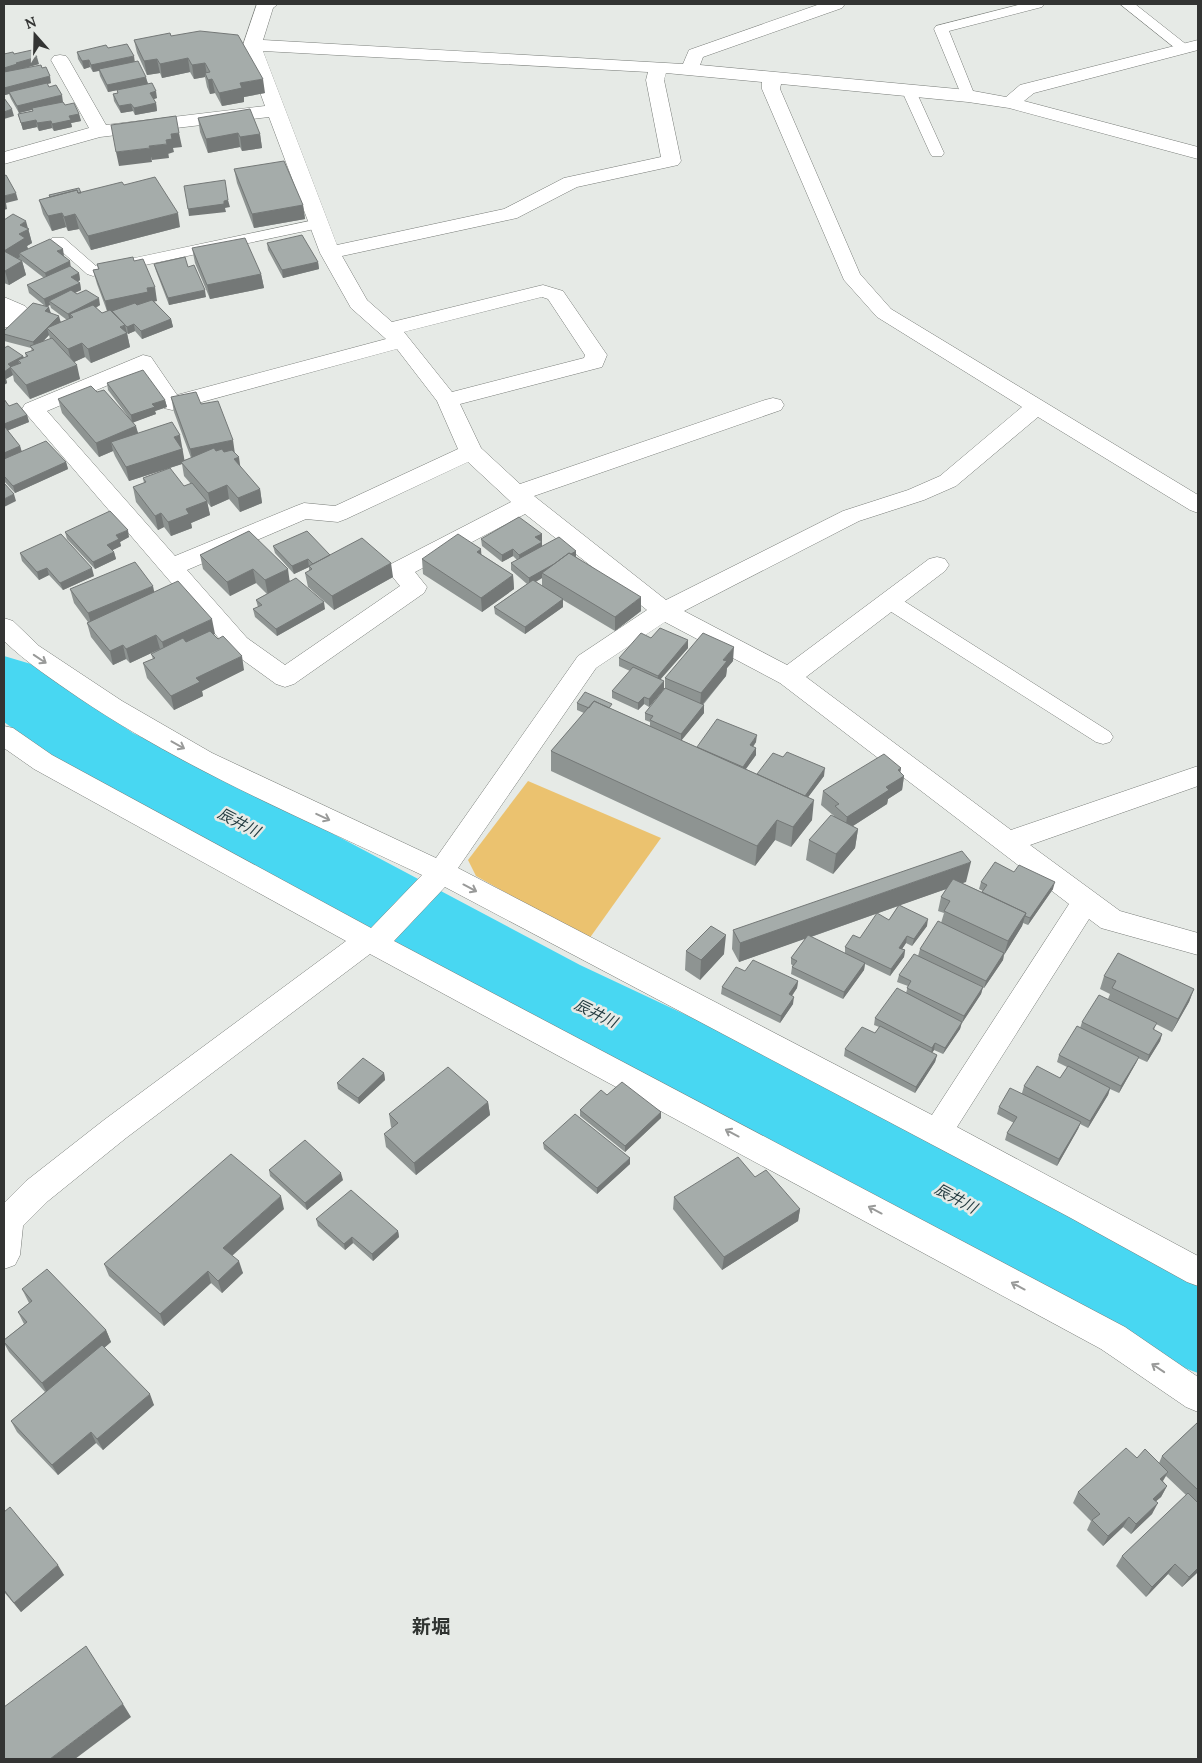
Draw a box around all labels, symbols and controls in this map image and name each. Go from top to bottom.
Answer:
north arrow [10,10,60,60]
text: N [22,12,39,33]
one-way arrow [33,654,47,664]
one-way arrow [170,740,185,750]
water label: 辰井川 [215,803,265,842]
one-way arrow [316,812,331,822]
one-way arrow [462,883,477,893]
water label: 辰井川 [572,995,622,1032]
one-way arrow [724,1128,739,1138]
water label: 辰井川 [932,1179,982,1218]
one-way arrow [868,1204,883,1214]
one-way arrow [1011,1281,1026,1291]
one-way arrow [1152,1363,1166,1373]
district label: 新堀 [412,1614,450,1638]

